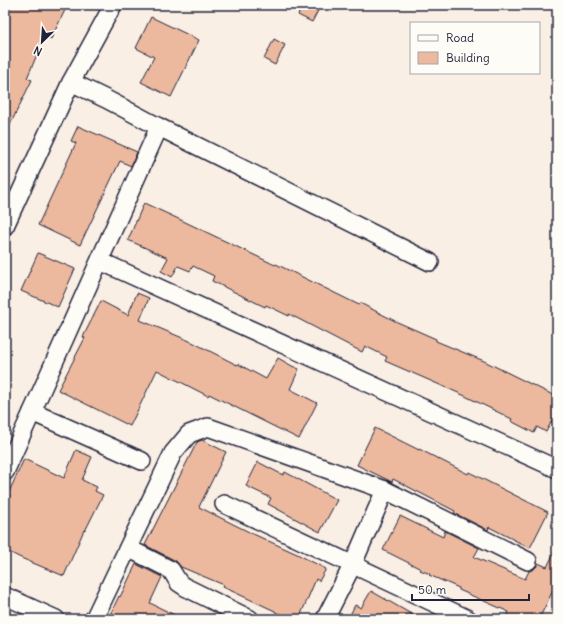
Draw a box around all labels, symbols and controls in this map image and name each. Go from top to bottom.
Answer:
north arrow [22,22,62,62]
legend [410,22,540,74]
text: Road [446,30,474,45]
text: N [31,43,44,59]
text: Building [446,50,490,65]
scale bar [412,576,529,602]
text: 50 m [418,582,447,597]

